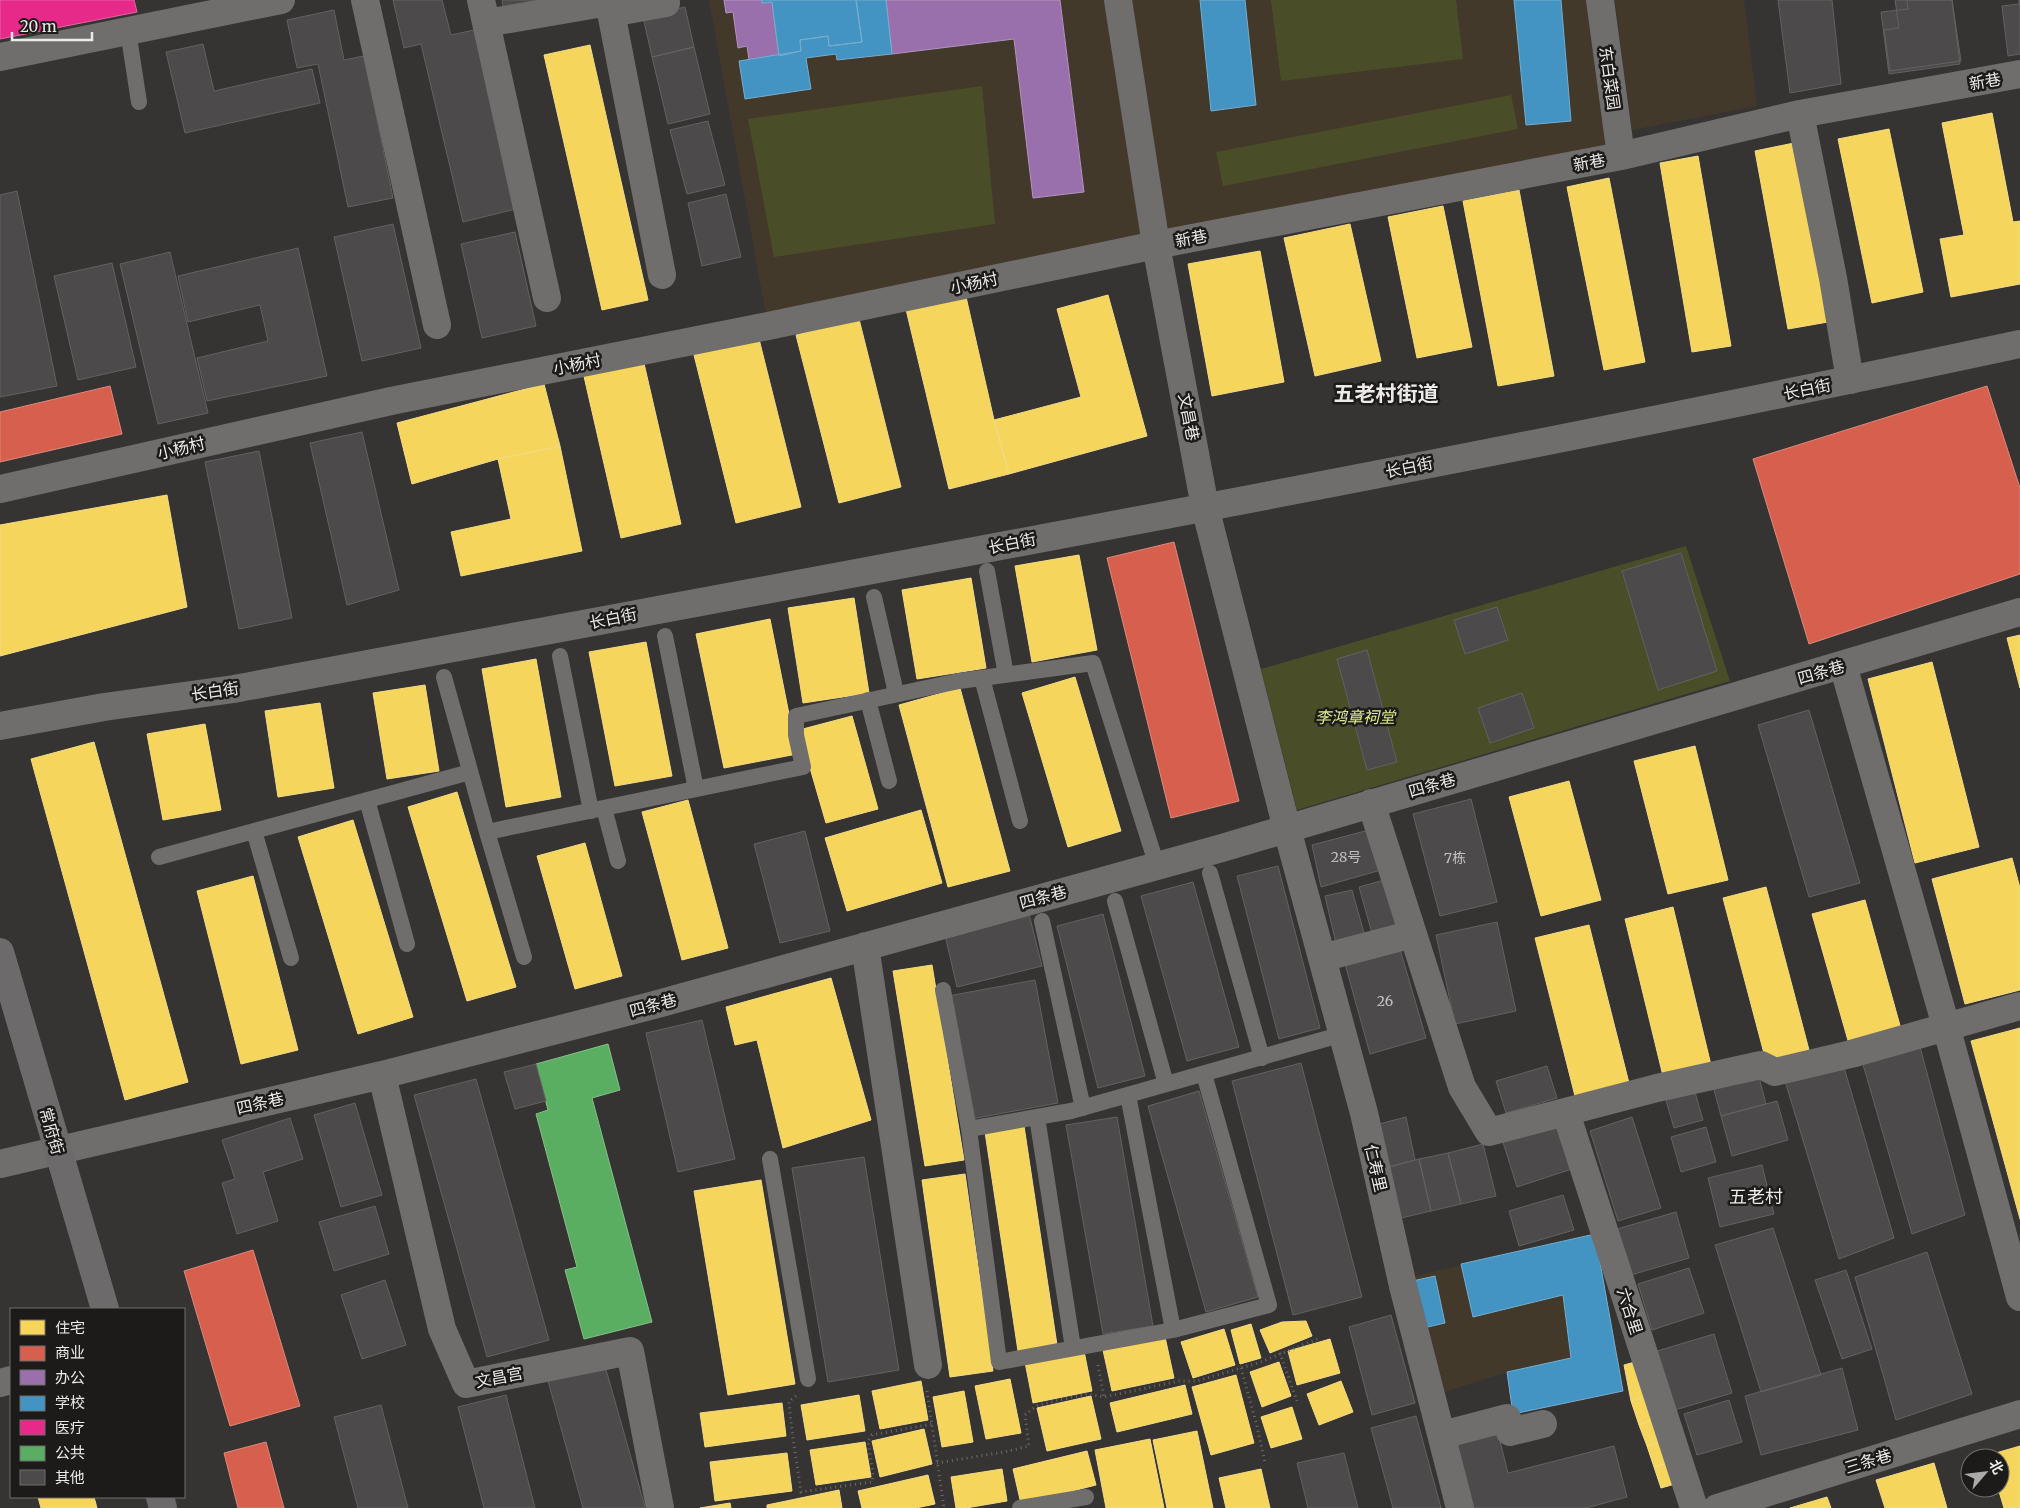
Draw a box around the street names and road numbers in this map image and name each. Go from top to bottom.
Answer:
street label: 东白菜园 [1596,45,1624,111]
street label: 新巷 [1967,68,2003,94]
street label: 新巷 [1571,149,1607,175]
street label: 新巷 [1173,225,1209,251]
street label: 小杨村 [948,268,1000,298]
street label: 小杨村 [552,350,602,378]
street label: 长白街 [1782,375,1832,403]
street label: 文昌巷 [1175,392,1203,442]
street label: 小杨村 [155,433,207,463]
street label: 长白街 [1384,453,1434,481]
street label: 长白街 [987,529,1037,557]
street label: 长白街 [588,604,638,632]
street label: 四条巷 [1795,656,1847,688]
street label: 长白街 [190,678,240,704]
street label: 四条巷 [1406,769,1458,801]
street label: 四条巷 [1017,881,1069,913]
street label: 四条巷 [627,989,679,1021]
street label: 四条巷 [234,1088,286,1118]
street label: 常府街 [36,1105,68,1157]
street label: 仁寿里 [1361,1142,1391,1194]
street label: 六合里 [1613,1285,1647,1337]
street label: 文昌宫 [474,1363,524,1391]
street label: 三条巷 [1842,1444,1894,1478]

